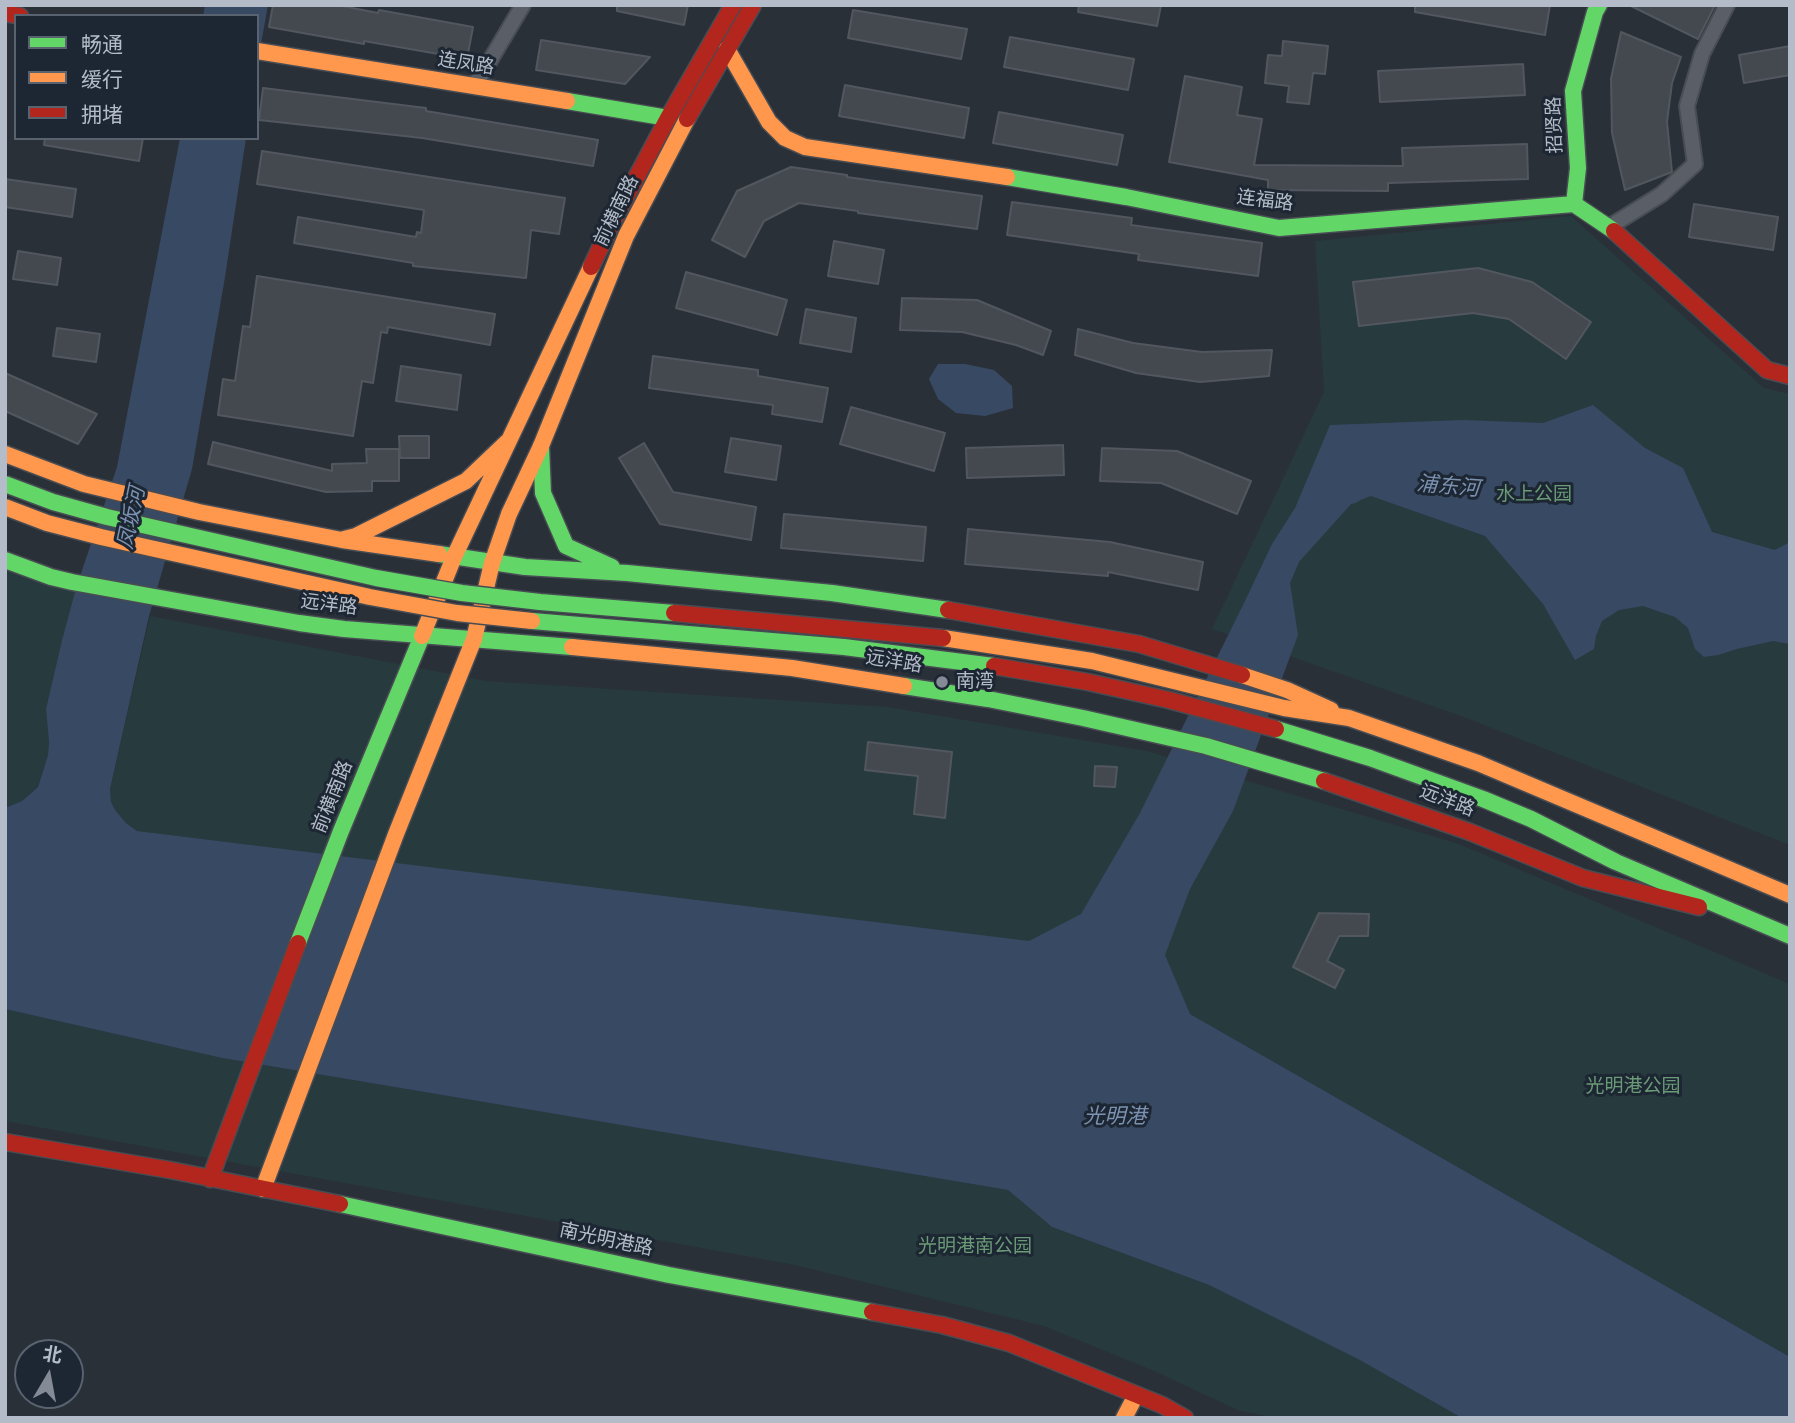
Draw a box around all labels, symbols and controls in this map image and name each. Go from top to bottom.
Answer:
legend [14,14,259,140]
text: 畅通 [81,32,123,58]
street label: 连凤路 [436,48,496,80]
text: 缓行 [81,67,123,93]
street label: 招贤路 [1543,96,1567,154]
text: 拥堵 [81,102,123,128]
street label: 前横南路 [590,172,644,250]
street label: 连福路 [1235,186,1295,216]
water label: 浦东河 [1416,472,1480,502]
park label: 水上公园 [1496,484,1572,506]
water label: 凤坂河 [113,485,151,551]
street label: 远洋路 [299,590,359,620]
street label: 远洋路 [864,646,924,678]
place label: 南湾 [956,671,994,693]
marker: 南湾 [934,674,950,690]
street label: 前横南路 [308,757,358,837]
street label: 远洋路 [1416,780,1478,822]
park label: 光明港公园 [1586,1076,1680,1098]
water label: 光明港 [1084,1104,1146,1130]
street label: 南光明港路 [557,1219,655,1261]
park label: 光明港南公园 [918,1236,1032,1258]
north arrow [14,1339,84,1409]
text: 北 [41,1342,64,1368]

